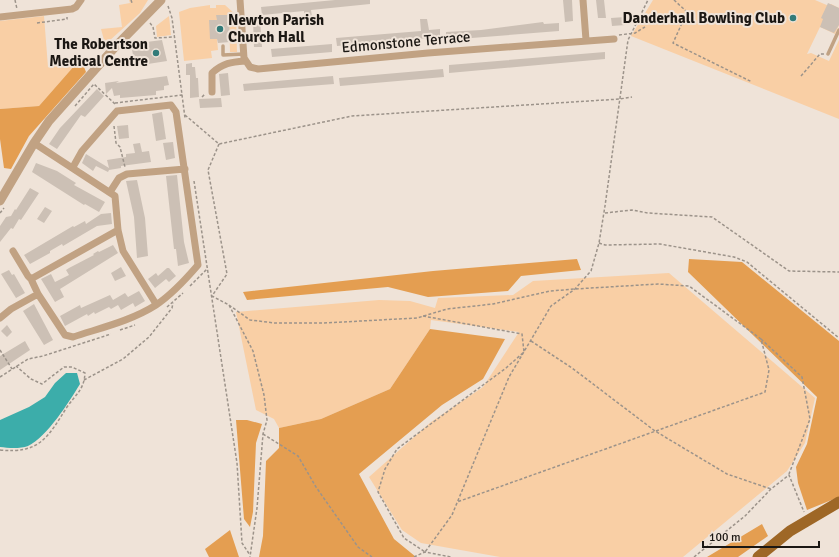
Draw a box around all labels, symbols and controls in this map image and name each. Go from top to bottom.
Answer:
place label: Danderhall Bowling Club [623,9,785,27]
place label: Newton Parish Church Hall [228,11,324,46]
marker: Danderhall Bowling Club [788,13,798,23]
marker: Newton Parish Church Hall [215,24,225,34]
street label: Edmonstone Terrace [341,27,471,57]
place label: The Robertson Medical Centre [49,35,148,70]
marker: The Robertson Medical Centre [151,48,161,58]
scale bar [703,523,819,549]
text: 100 m [709,530,741,545]

